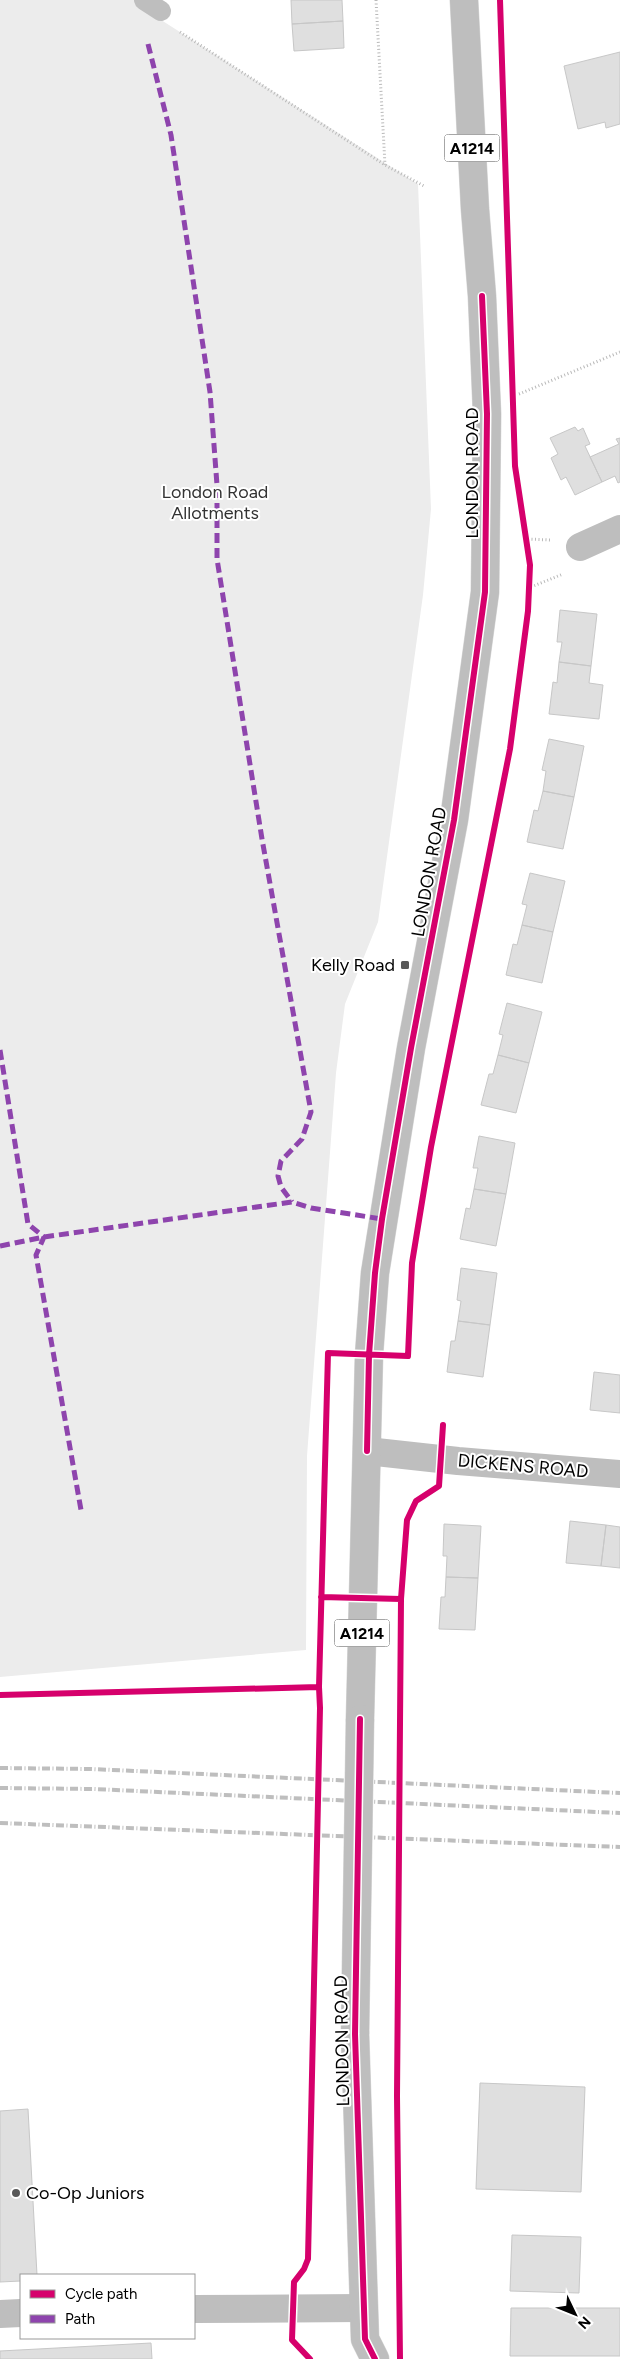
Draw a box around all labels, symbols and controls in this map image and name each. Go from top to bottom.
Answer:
road number: A1214 [444,134,500,162]
street label: LONDON ROAD [461,407,483,539]
park label: London Road Allotments [162,481,268,524]
street label: LONDON ROAD [407,805,451,939]
place label: Kelly Road [311,954,395,976]
marker: Kelly Road [399,959,411,971]
street label: DICKENS ROAD [457,1449,589,1483]
road number: A1214 [334,1620,390,1646]
street label: LONDON ROAD [330,1975,354,2107]
place label: Co-Op Juniors [26,2182,144,2204]
marker: Co-Op Juniors [10,2187,22,2199]
legend [20,2274,195,2339]
text: Cycle path [65,2285,137,2303]
north arrow [550,2289,600,2339]
text: Path [65,2310,95,2328]
text: N [574,2313,594,2332]

